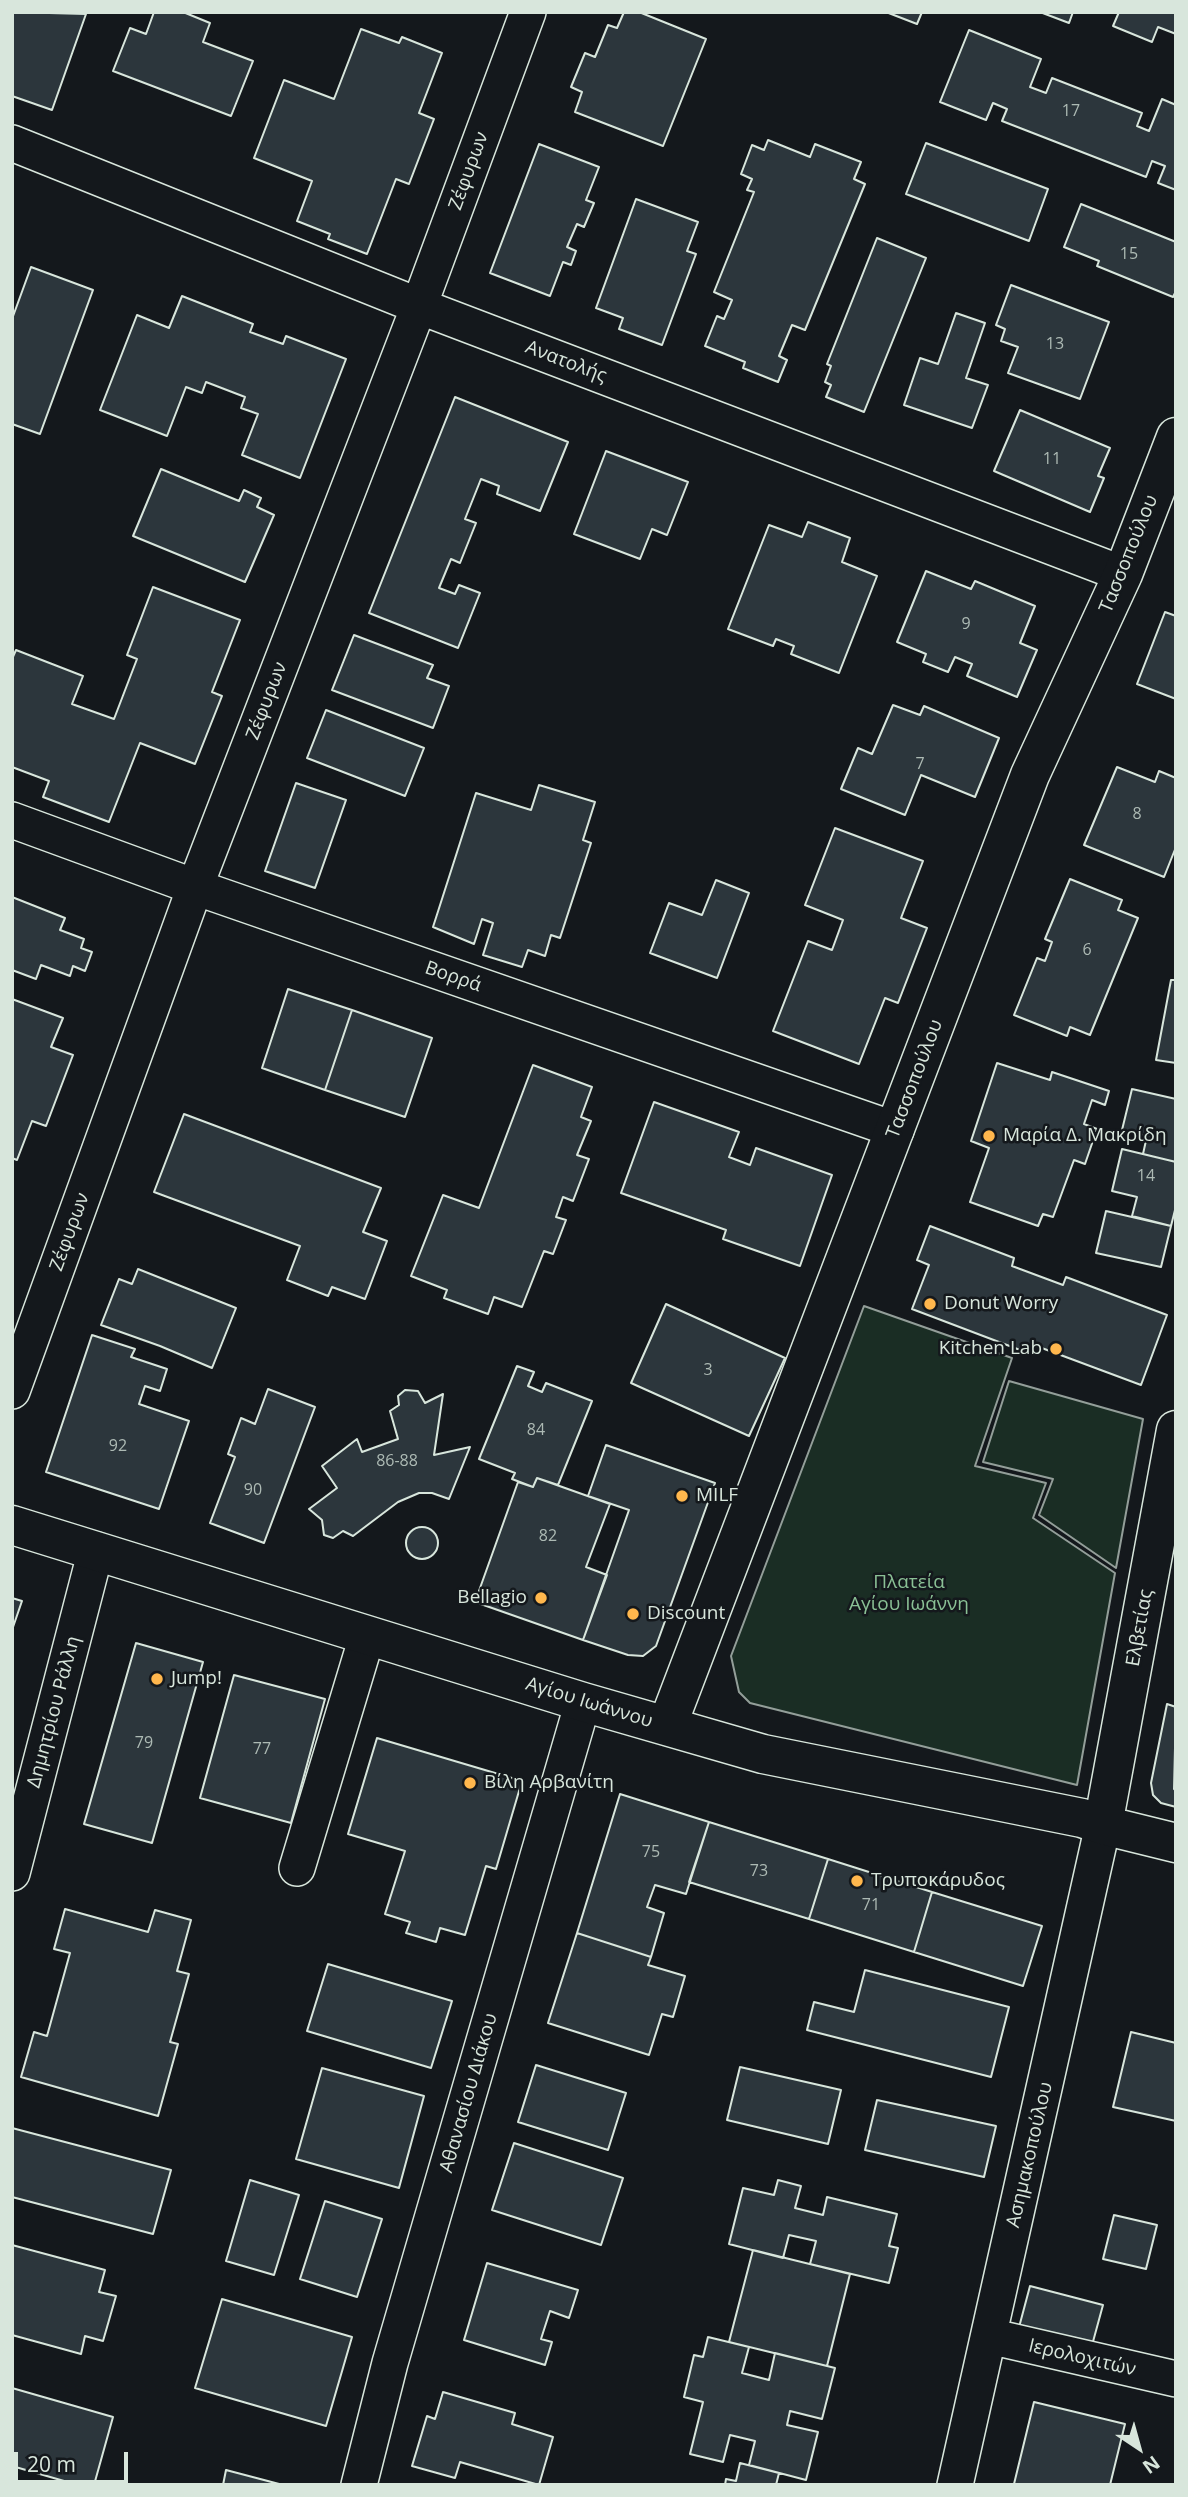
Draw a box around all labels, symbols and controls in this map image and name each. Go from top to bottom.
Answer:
house number: 17 [1062,101,1080,121]
street label: Ζέφυρων [444,129,494,213]
house number: 15 [1120,244,1138,264]
house number: 13 [1046,334,1064,354]
street label: Ανατολής [522,336,610,388]
house number: 11 [1043,449,1061,469]
street label: Τασσοπούλου [1095,492,1163,616]
house number: 9 [961,614,971,634]
street label: Ζέφυρων [242,659,292,743]
house number: 7 [915,754,925,774]
house number: 8 [1132,804,1142,824]
house number: 6 [1082,940,1092,960]
street label: Βορρά [422,957,484,997]
street label: Τασσοπούλου [882,1016,948,1142]
place label: Μαρία Δ. Μακρίδη [1003,1125,1167,1147]
marker: Μαρία Δ. Μακρίδη [981,1128,997,1144]
house number: 14 [1137,1166,1155,1186]
street label: Ζέφυρων [45,1190,95,1274]
place label: Donut Worry [944,1293,1058,1315]
marker: Donut Worry [922,1296,938,1312]
place label: Kitchen Lab [939,1338,1042,1360]
marker: Kitchen Lab [1048,1341,1064,1357]
house number: 3 [703,1360,713,1380]
house number: 84 [527,1420,545,1440]
house number: 92 [109,1436,127,1456]
house number: 86-88 [376,1451,418,1471]
house number: 90 [244,1480,262,1500]
place label: MILF [696,1485,738,1507]
marker: MILF [674,1488,690,1504]
house number: 82 [539,1526,557,1546]
park label: Πλατεία Αγίου Ιωάννη [849,1572,969,1616]
place label: Bellagio [457,1587,527,1609]
street label: Ελβετίας [1122,1588,1158,1668]
marker: Bellagio [533,1590,549,1606]
place label: Discount [647,1603,725,1625]
marker: Discount [625,1606,641,1622]
street label: Δημητρίου Ράλλη [23,1634,85,1790]
place label: Jump! [171,1668,222,1690]
marker: Jump! [149,1671,165,1687]
street label: Αγίου Ιωάννου [523,1673,655,1733]
house number: 79 [135,1733,153,1753]
house number: 77 [253,1739,271,1759]
place label: Βίλη Αρβανίτη [484,1772,614,1794]
marker: Βίλη Αρβανίτη [462,1775,478,1791]
house number: 75 [642,1842,660,1862]
house number: 73 [750,1861,768,1881]
place label: Τρυποκάρυδος [871,1870,1005,1892]
marker: Τρυποκάρυδος [849,1873,865,1889]
house number: 71 [862,1895,880,1915]
street label: Αθανασίου Διάκου [435,2011,503,2175]
street label: Ασημακοπούλου [1002,2080,1058,2230]
street label: Ιερολοχιτών [1026,2335,1138,2381]
north arrow [1104,2413,1174,2483]
scale bar [18,2438,131,2482]
text: 20 m [27,2450,76,2478]
text: N [1137,2450,1165,2480]

